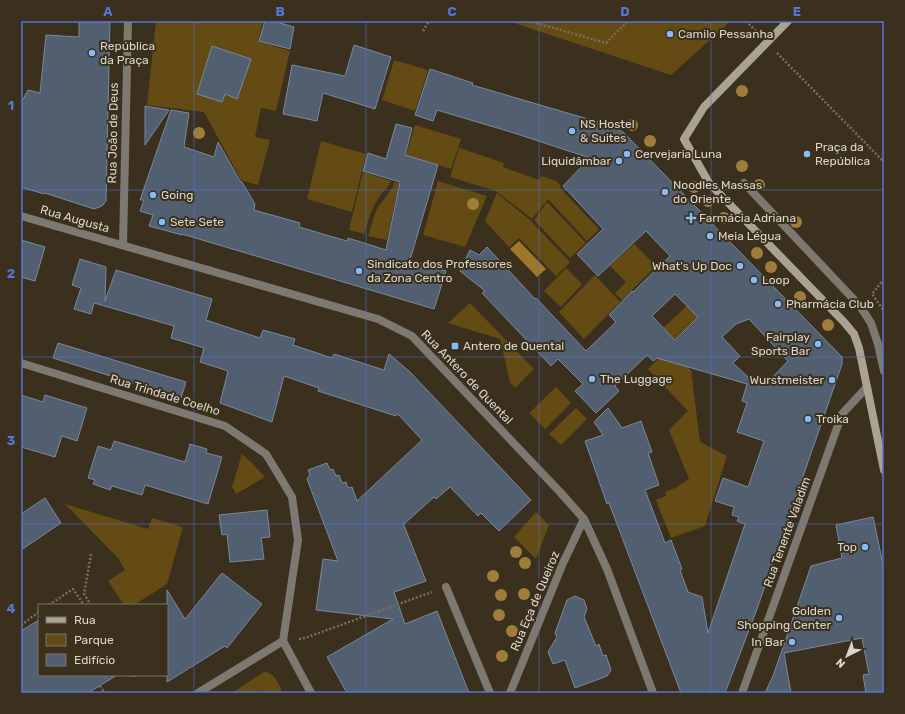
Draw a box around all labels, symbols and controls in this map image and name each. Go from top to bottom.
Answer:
text: A [103,4,113,19]
text: B [275,4,285,19]
text: C [447,4,457,19]
text: D [620,4,630,19]
text: E [793,4,801,19]
place label: Camilo Pessanha [678,27,773,41]
marker: Camilo Pessanha [665,29,675,39]
place label: República da Praça [100,39,155,67]
marker: República da Praça [87,48,97,58]
street label: Rua João de Deus [105,83,121,183]
text: 1 [8,98,14,113]
place label: NS Hostel & Suites [580,117,635,145]
marker: NS Hostel & Suites [567,126,577,136]
place label: Praça da República [815,140,870,168]
place label: Cervejaria Luna [635,147,722,161]
marker: Cervejaria Luna [622,149,632,159]
marker: Praça da República [802,149,812,159]
place label: Liquidâmbar [541,154,611,168]
marker: Liquidâmbar [614,156,624,166]
place label: Noodles Massas do Oriente [673,178,762,206]
marker: Noodles Massas do Oriente [660,187,670,197]
place label: Going [161,188,193,202]
marker: Going [148,190,158,200]
street label: Rua Augusta [39,202,111,236]
place label: Farmácia Adriana [699,211,796,225]
marker: Farmácia Adriana [686,213,696,223]
place label: Sete Sete [170,215,224,229]
marker: Sete Sete [157,217,167,227]
place label: Meia Légua [718,229,781,243]
marker: Meia Légua [705,231,715,241]
place label: Sindicato dos Professores da Zona Centro [367,257,512,285]
place label: What's Up Doc [652,259,732,273]
marker: What's Up Doc [735,261,745,271]
text: 2 [7,266,15,281]
marker: Sindicato dos Professores da Zona Centro [354,266,364,276]
place label: Loop [762,273,790,287]
marker: Loop [749,275,759,285]
place label: Pharmácia Club [786,297,874,311]
marker: Pharmácia Club [773,299,783,309]
street label: Rua Antero de Quental [418,327,516,427]
place label: Fairplay Sports Bar [751,330,810,358]
place label: Antero de Quental [463,339,564,353]
marker: Fairplay Sports Bar [813,339,823,349]
marker: Antero de Quental [450,341,460,351]
street label: Rua Trindade Coelho [108,372,222,418]
place label: The Luggage [600,372,673,386]
place label: Wurstmeister [750,373,824,387]
marker: The Luggage [587,374,597,384]
marker: Wurstmeister [827,375,837,385]
place label: Troika [816,412,849,426]
marker: Troika [803,414,813,424]
text: 3 [7,433,16,448]
street label: Rua Tenente Valadim [761,475,813,589]
place label: Top [837,540,857,554]
marker: Top [860,542,870,552]
street label: Rua Eça de Queiroz [508,549,562,653]
text: 4 [7,601,16,616]
legend [38,604,168,676]
place label: Golden Shopping Center [737,604,831,632]
text: Rua [74,613,96,627]
marker: Golden Shopping Center [834,613,844,623]
text: Parque [74,633,114,647]
place label: In Bar [751,635,784,649]
north arrow [827,636,867,676]
marker: In Bar [787,637,797,647]
text: Edifício [74,653,115,667]
text: N [833,656,848,671]

